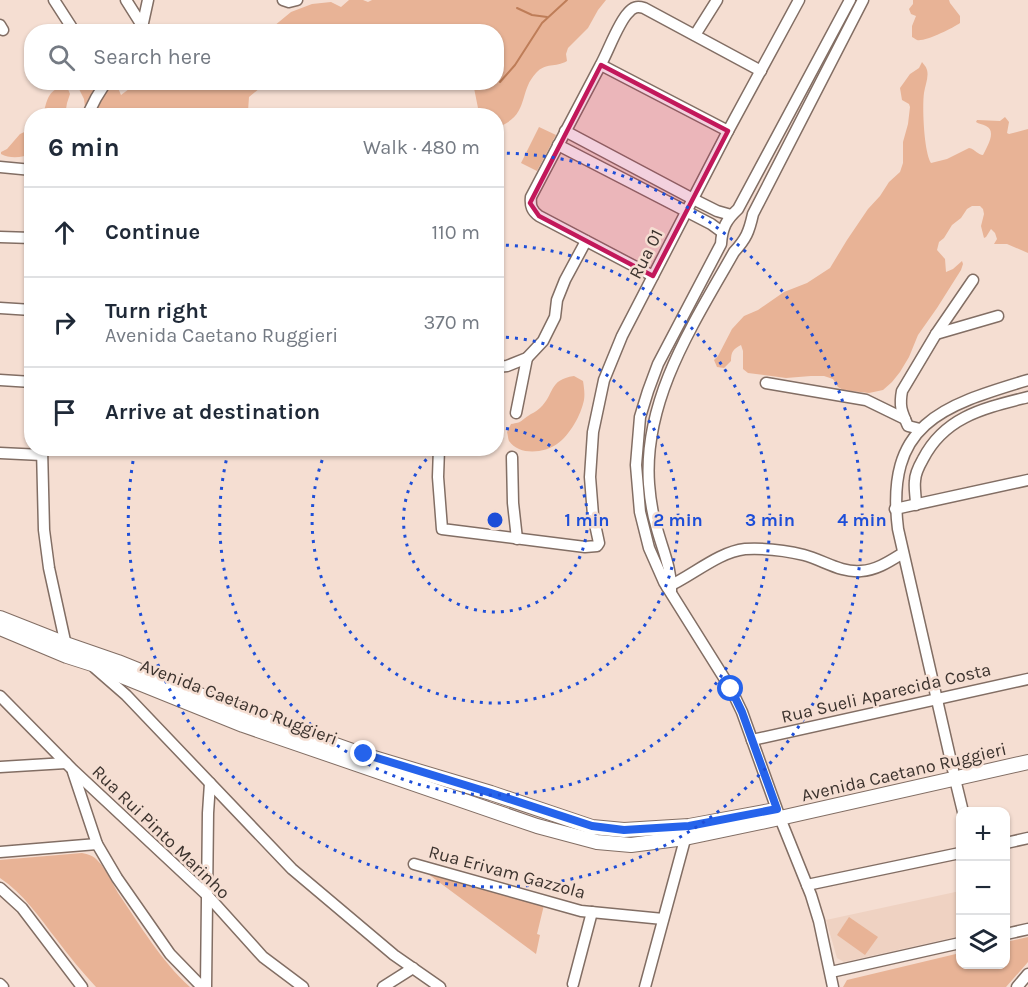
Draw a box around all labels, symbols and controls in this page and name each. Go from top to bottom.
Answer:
search box [24,24,504,90]
icon: search [45,41,78,74]
text: Search here [93,44,211,70]
text: 6 min [48,132,120,163]
text: Walk · 480 m [363,136,480,159]
icon: ahead [48,216,81,249]
text: Continue [105,219,200,245]
text: 110 m [431,221,480,244]
street label: Rua 01 [624,226,668,282]
text: Turn right [105,298,208,324]
icon: right [48,306,81,339]
text: 370 m [423,311,480,334]
text: Avenida Caetano Ruggieri [105,324,338,347]
icon: arrive [48,396,81,429]
text: Arrive at destination [105,399,320,425]
text: 1 min [564,509,610,531]
text: 2 min [653,509,703,531]
text: 3 min [745,509,795,531]
text: 4 min [837,509,887,531]
centre of rings [485,510,505,530]
street label: Avenida Caetano Ruggieri [137,654,341,750]
street label: Rua Sueli Aparecida Costa [779,658,993,728]
route start [717,675,743,701]
street label: Avenida Caetano Ruggieri [799,738,1009,806]
route end [350,740,376,766]
street label: Rua Rui Pinto Marinho [87,760,235,904]
map controls [956,807,1010,969]
button: + [956,807,1010,861]
street label: Rua Erivam Gazzola [426,840,588,904]
button: − [956,861,1010,915]
button: layers [956,915,1010,969]

